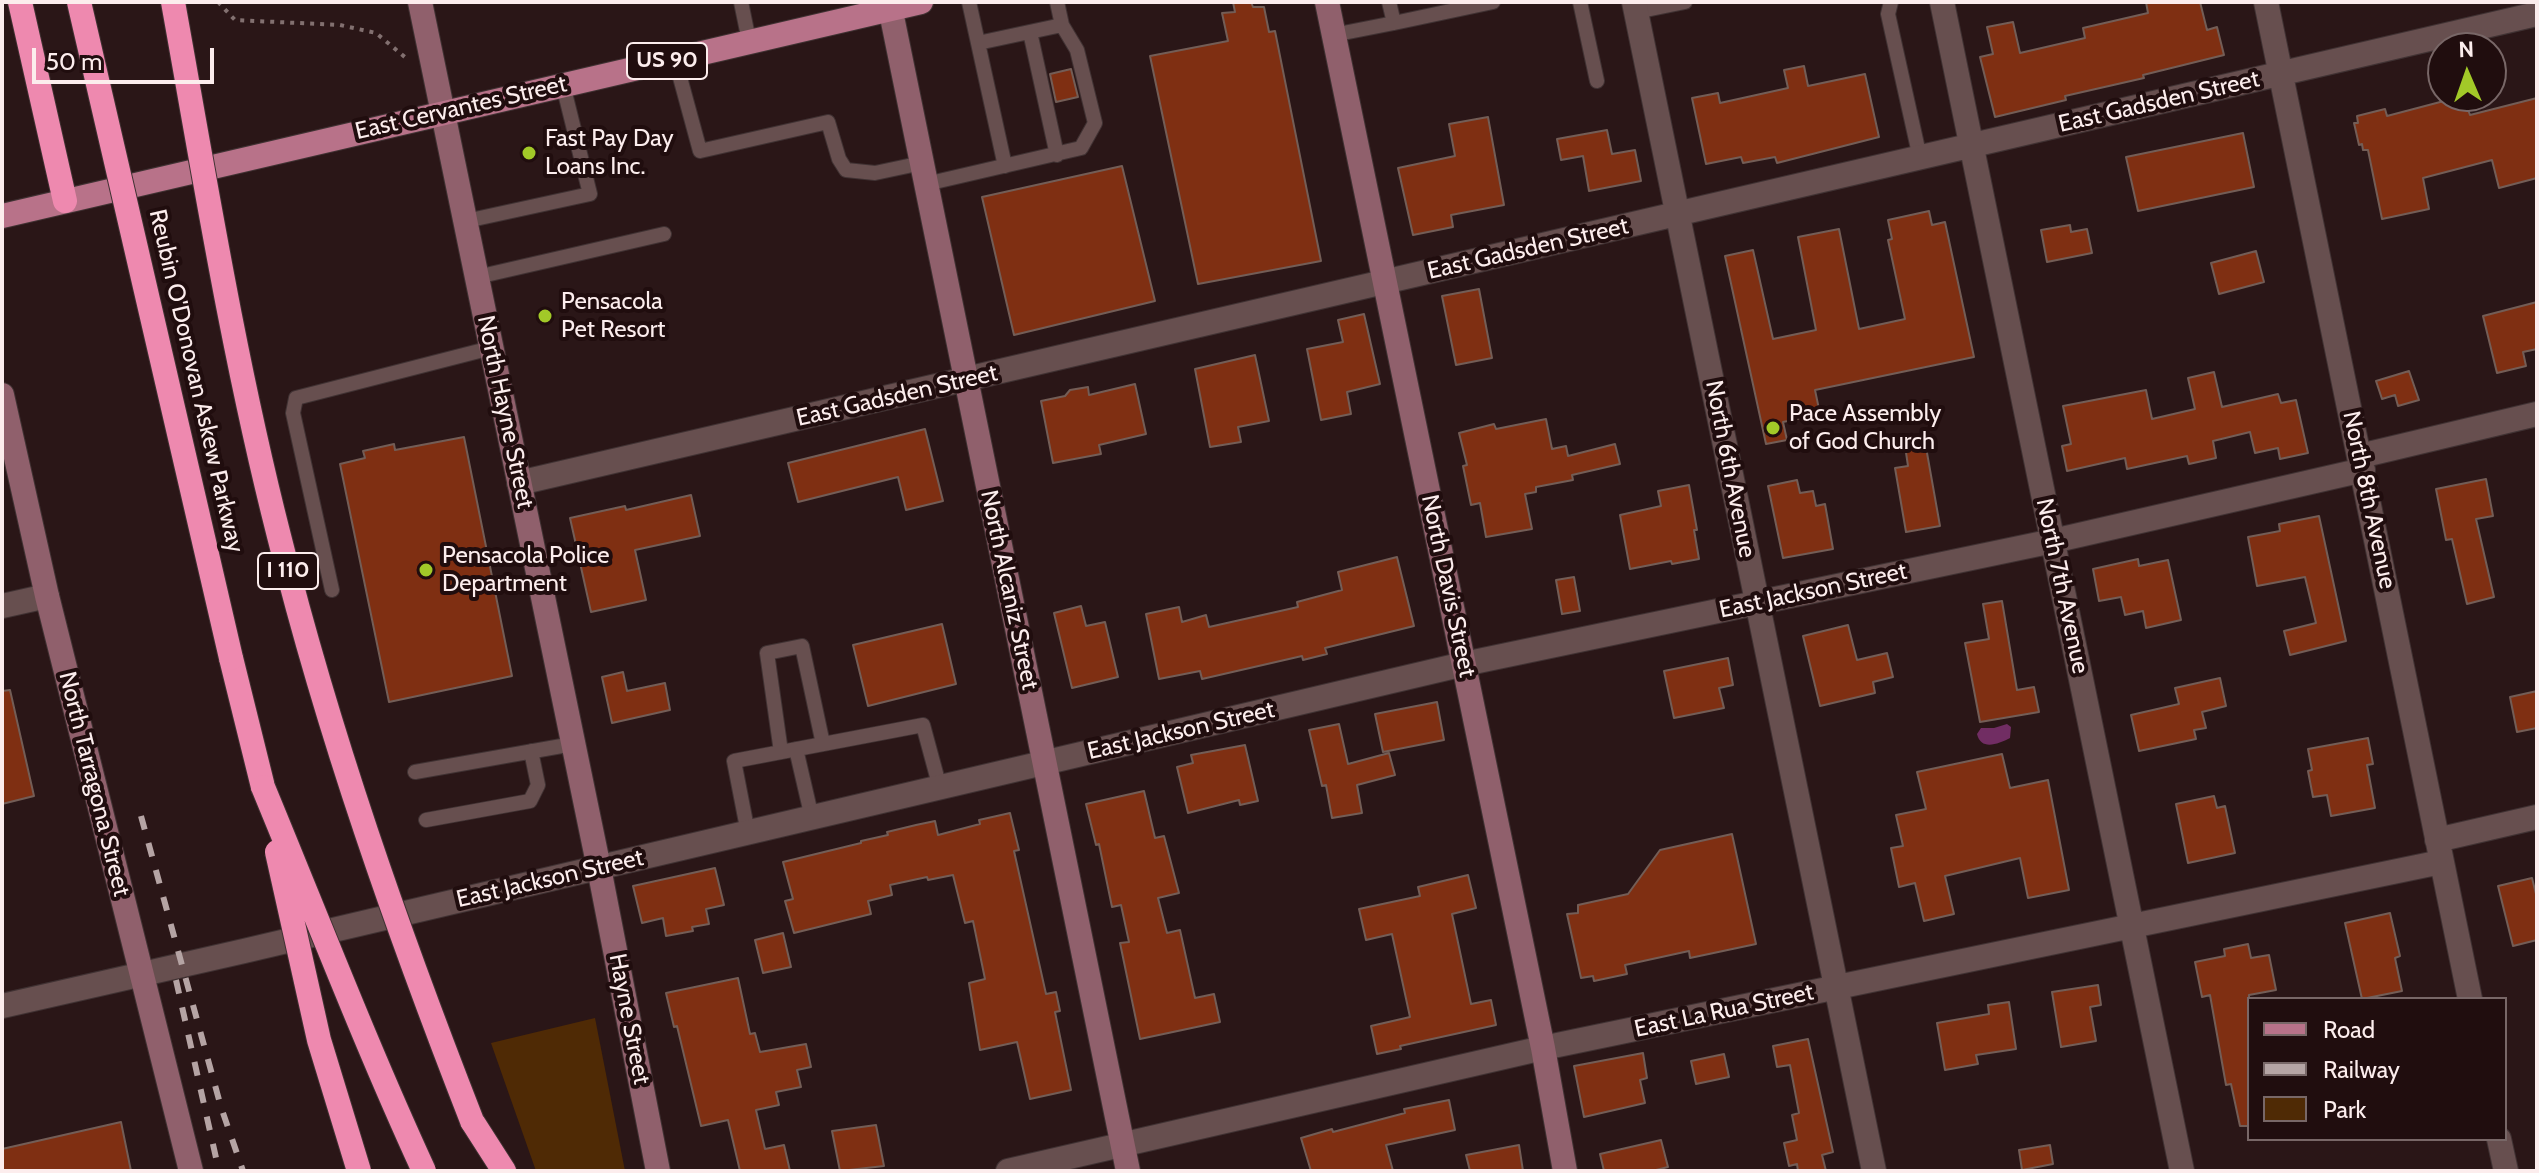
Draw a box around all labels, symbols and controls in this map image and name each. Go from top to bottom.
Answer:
scale bar [36,32,218,82]
north arrow [2427,32,2507,112]
text: N [2458,36,2474,63]
road number: US 90 [627,43,707,79]
text: 50 m [46,47,102,76]
street label: East Gadsden Street [2056,65,2262,139]
street label: East Cervantes Street [352,70,570,146]
place label: Fast Pay Day Loans Inc. [545,125,673,181]
marker: Fast Pay Day Loans Inc. [520,144,538,162]
street label: Reubin O'Donovan Askew Parkway [142,207,250,555]
street label: East Gadsden Street [1425,212,1631,286]
place label: Pensacola Pet Resort [561,288,665,344]
marker: Pensacola Pet Resort [536,307,554,325]
street label: North Hayne Street [470,313,540,511]
street label: East Gadsden Street [794,359,1000,433]
street label: North 6th Avenue [1699,378,1761,560]
place label: Pace Assembly of God Church [1789,400,1941,456]
street label: North 8th Avenue [2336,408,2402,592]
marker: Pace Assembly of God Church [1764,419,1782,437]
street label: North Alcaniz Street [974,488,1044,692]
street label: North Davis Street [1415,492,1481,680]
street label: North 7th Avenue [2029,496,2095,676]
place label: Pensacola Police Department [442,542,609,598]
road number: I 110 [258,553,318,589]
street label: East Jackson Street [1717,557,1909,625]
marker: Pensacola Police Department [417,561,435,579]
street label: North Tarragona Street [52,669,136,899]
street label: East Jackson Street [1085,695,1277,767]
street label: East Jackson Street [454,843,646,915]
street label: Hayne Street [602,951,656,1087]
street label: East La Rua Street [1632,978,1816,1044]
legend [2247,997,2507,1141]
text: Road [2323,1015,2375,1044]
text: Railway [2323,1055,2400,1084]
text: Park [2323,1095,2366,1124]

